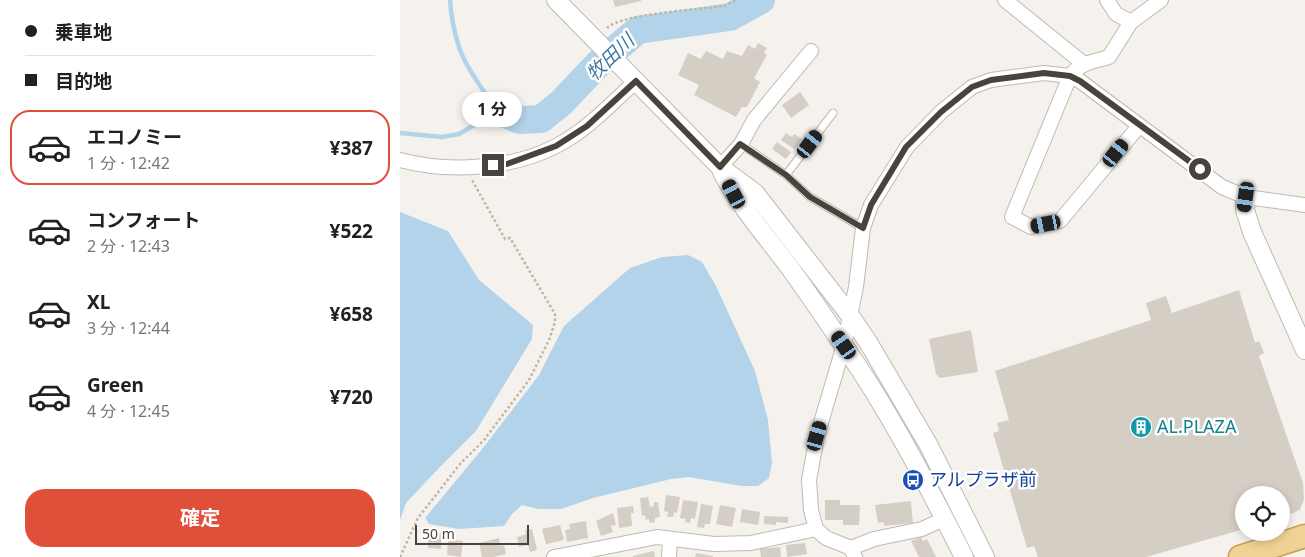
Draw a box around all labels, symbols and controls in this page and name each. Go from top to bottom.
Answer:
text: 乗車地 [55,19,112,45]
water label: 牧田川 [580,26,641,86]
text: 目的地 [55,68,112,94]
callout: 1 分 [463,92,523,128]
text: 1 分 [477,98,507,120]
text: エコノミー [87,124,182,150]
icon: car [27,125,72,170]
car [794,128,825,160]
text: ¥387 [330,135,373,161]
car [1100,137,1131,169]
text: 1 分 · 12:42 [87,152,170,174]
route end [482,154,504,176]
route start [1189,158,1211,180]
car [720,177,747,211]
car [1236,181,1255,213]
text: コンフォート [87,207,200,233]
icon: car [27,208,72,253]
car [1029,214,1062,234]
text: ¥522 [330,218,373,244]
text: 2 分 · 12:43 [87,235,170,257]
text: XL [87,289,110,315]
icon: car [27,291,72,336]
text: ¥658 [330,301,373,327]
text: 3 分 · 12:44 [87,317,170,339]
car [829,328,858,362]
text: Green [87,372,144,398]
icon: car [27,374,72,419]
text: ¥720 [330,384,373,410]
text: 4 分 · 12:45 [87,400,170,422]
place label: AL.PLAZA [1157,414,1237,438]
building icon: AL.PLAZA [1129,415,1153,439]
car [805,420,828,452]
place label: アルプラザ前 [929,467,1037,491]
bus stop icon: アルプラザ前 [901,468,925,492]
map controls [1235,486,1290,541]
button: locate [1235,486,1290,541]
button: 確定 [25,489,375,547]
scale bar [415,522,529,545]
text: 50 m [422,524,455,543]

